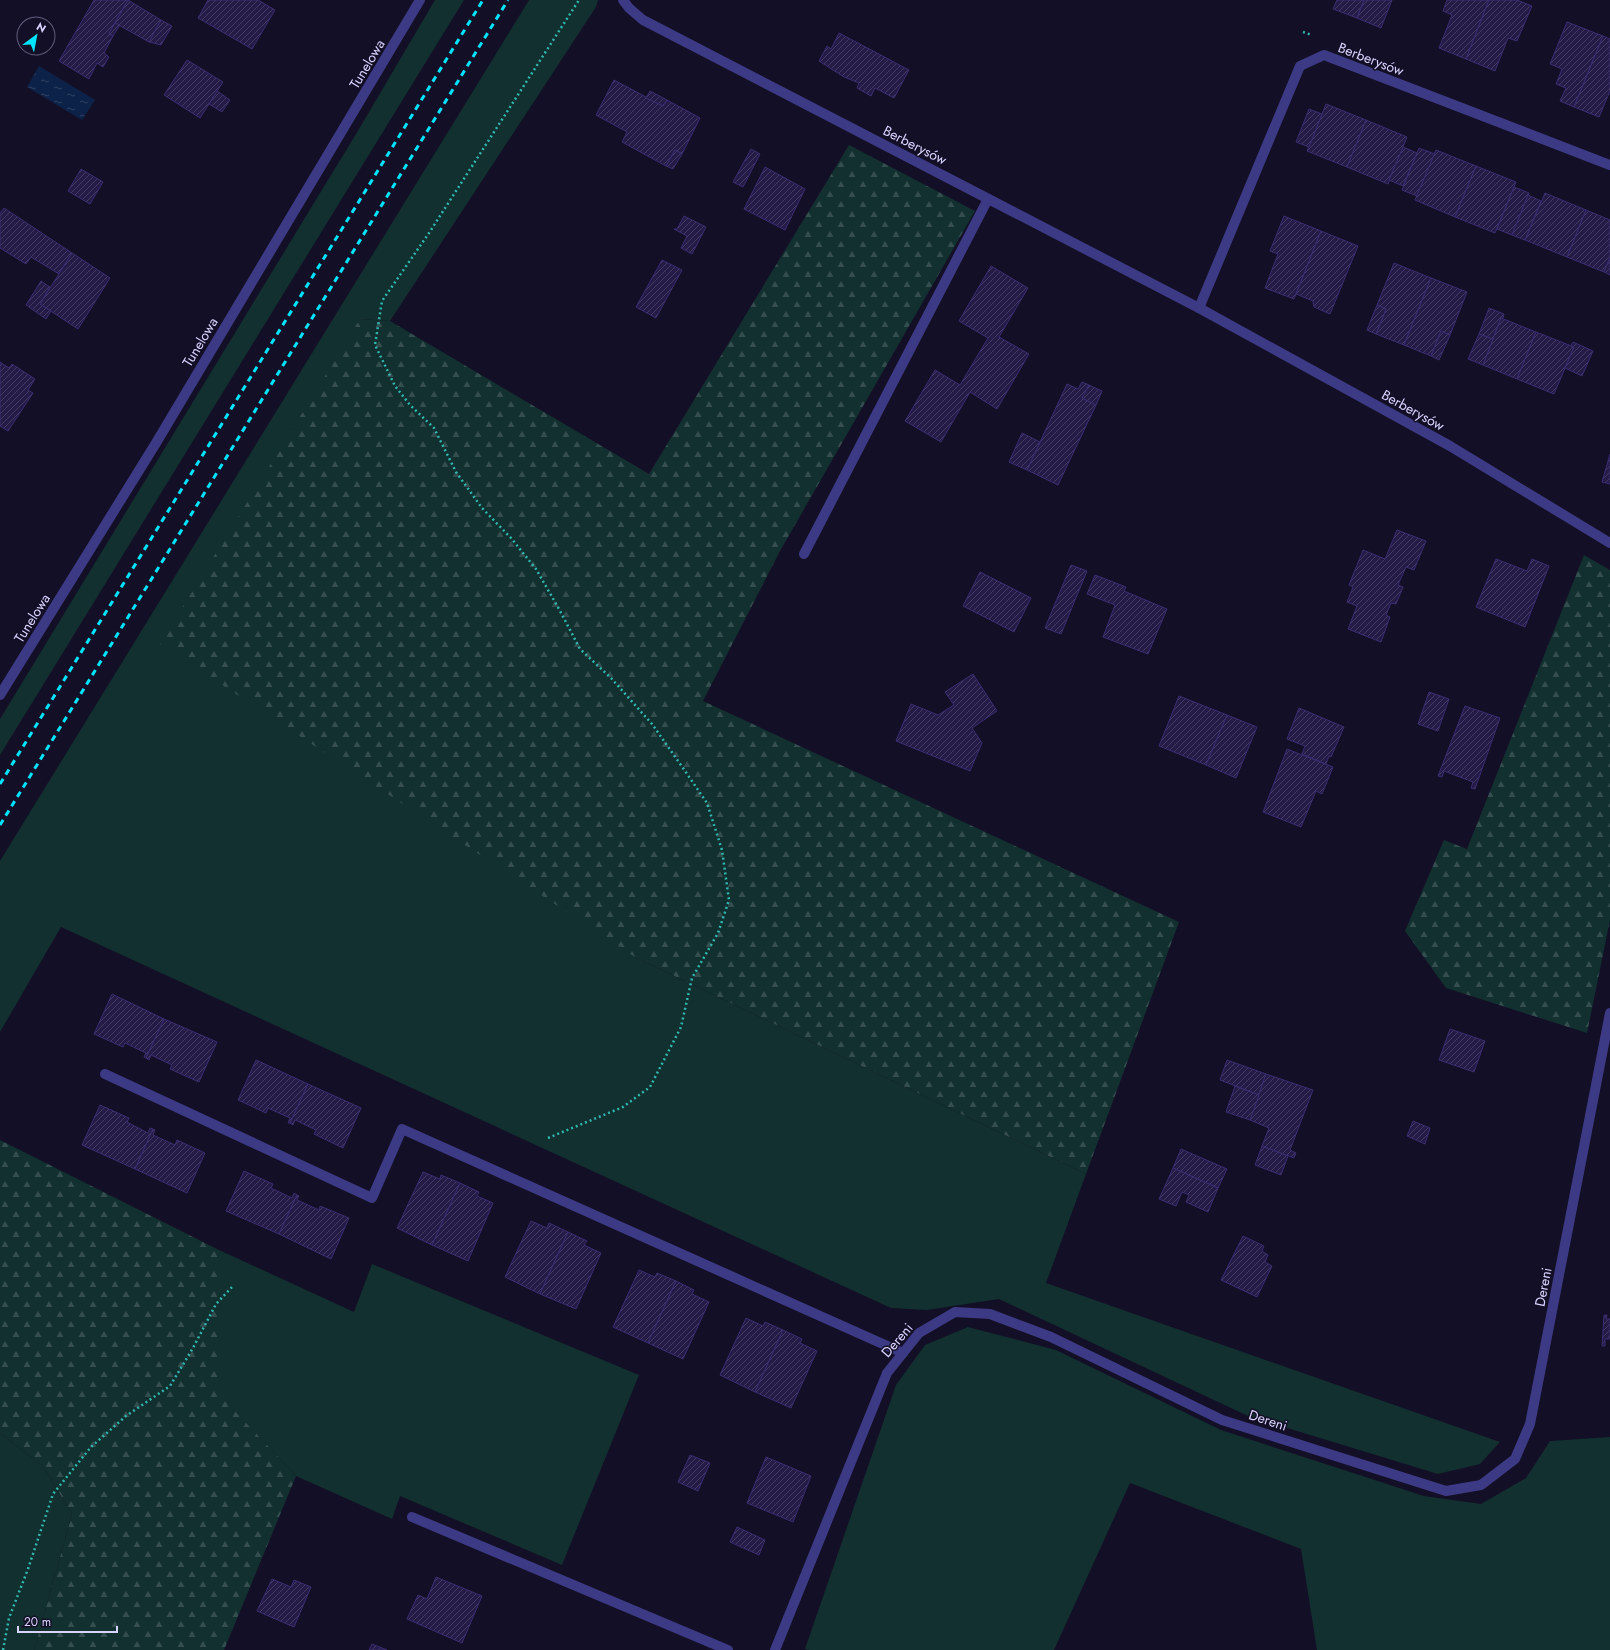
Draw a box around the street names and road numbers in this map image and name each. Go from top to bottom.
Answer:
street label: Tunelowa [344,36,390,92]
street label: Berberysów [1335,37,1407,81]
street label: Berberysów [880,120,951,170]
street label: Tunelowa [177,314,223,370]
street label: Berberysów [1378,385,1448,436]
street label: Tunelowa [9,590,55,646]
street label: Dereni [1529,1266,1557,1308]
street label: Dereni [876,1319,918,1361]
street label: Dereni [1246,1404,1290,1436]

